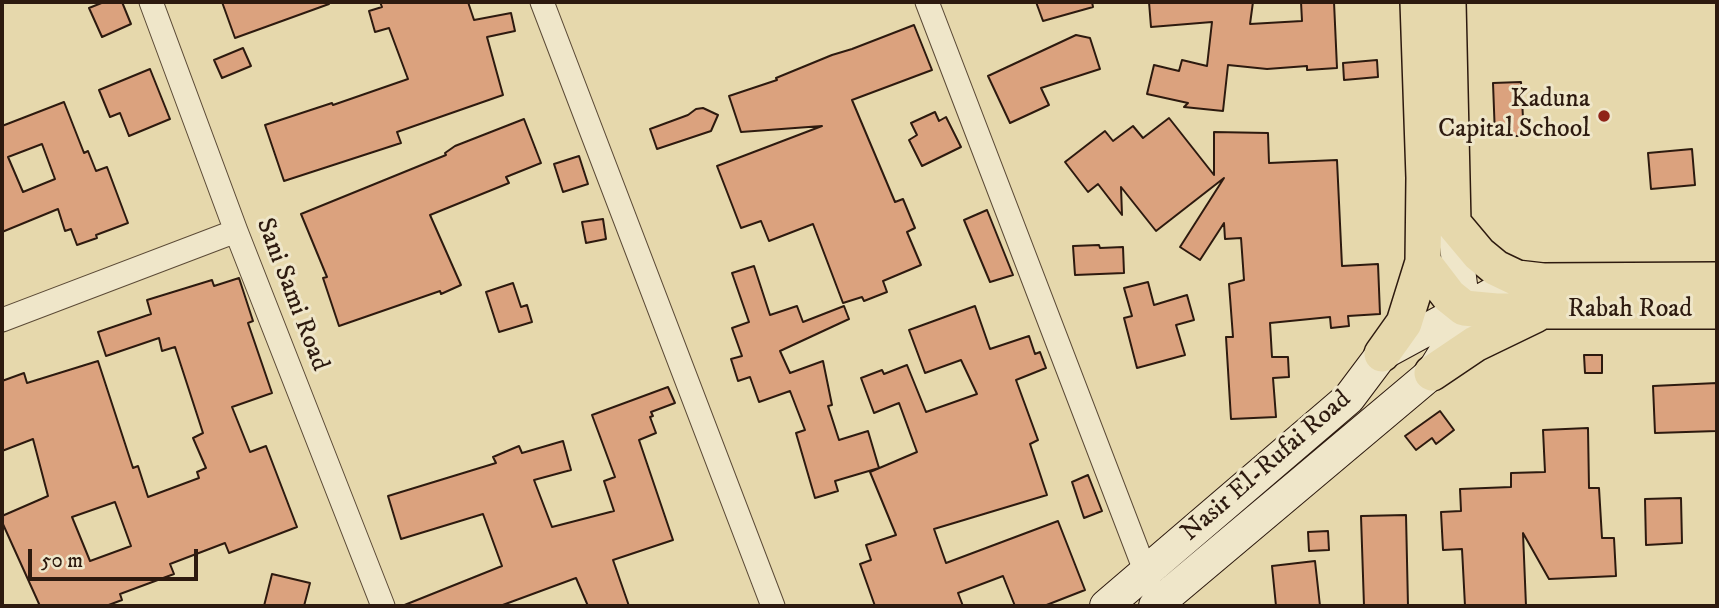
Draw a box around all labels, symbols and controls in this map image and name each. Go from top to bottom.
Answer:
place label: Kaduna Capital School [1438,85,1590,146]
marker: Kaduna Capital School [1596,108,1612,124]
street label: Sani Sami Road [248,214,334,376]
street label: Rabah Road [1568,295,1692,327]
street label: Nasir El-Rufai Road [1176,385,1358,549]
scale bar [32,534,201,578]
text: 50 m [41,548,83,574]

